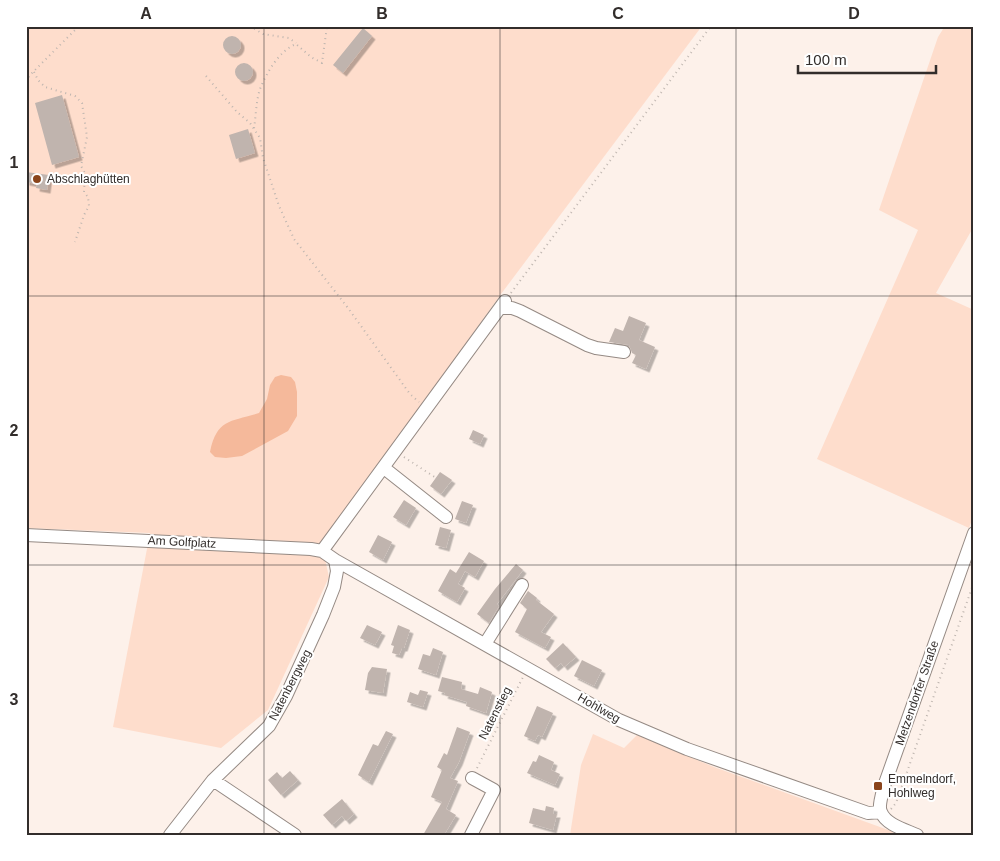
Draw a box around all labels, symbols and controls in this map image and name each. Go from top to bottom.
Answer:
text: A [140,5,152,22]
text: B [376,5,388,22]
text: C [612,5,624,22]
text: D [848,5,860,22]
scale bar [798,42,935,74]
text: 100 m [805,51,847,68]
text: 1 [10,154,19,171]
place label: Abschlaghütten [47,172,130,186]
marker: Abschlaghütten [31,173,43,185]
text: 2 [10,422,19,439]
street label: Am Golfplatz [147,533,217,551]
street label: Metzendorfer Straße [892,638,942,747]
street label: Natenbergweg [266,647,314,723]
street label: Natenstieg [476,684,514,742]
street label: Hohlweg [575,690,623,726]
text: 3 [10,691,19,708]
place label: Emmelndorf, Hohlweg [888,772,956,800]
marker: Emmelndorf, Hohlweg [872,780,884,792]

